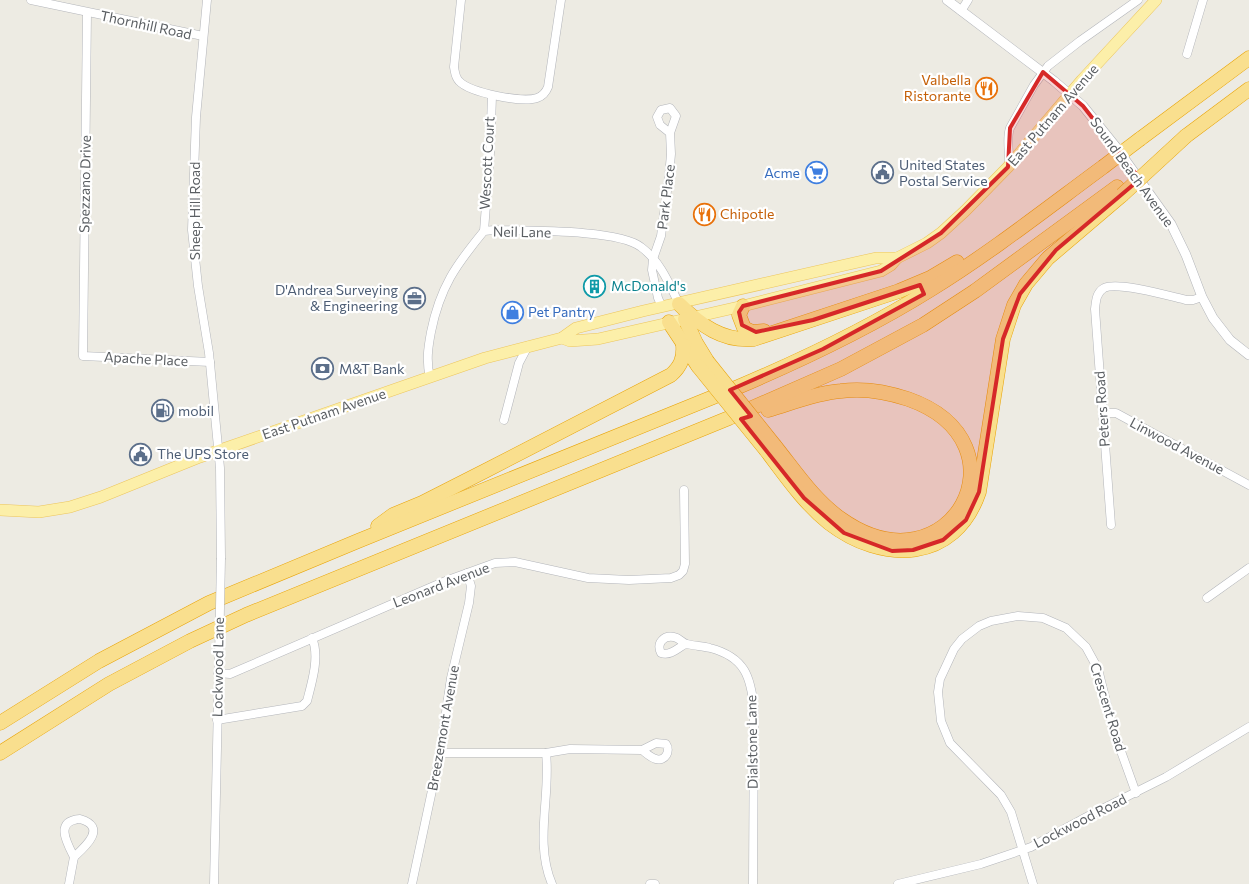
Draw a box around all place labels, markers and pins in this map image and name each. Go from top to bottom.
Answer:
place label: Valbella Ristorante [904,71,971,104]
restaurant icon: Valbella Ristorante [975,76,999,100]
place label: United States Postal Service [899,156,988,189]
supermarket icon: Acme [804,161,828,185]
public building icon: United States Postal Service [871,161,895,185]
place label: Acme [764,164,800,181]
restaurant icon: Chipotle [692,202,716,226]
place label: Chipotle [720,205,774,222]
building icon: McDonald's [583,274,607,298]
place label: McDonald's [611,277,686,294]
place label: D'Andrea Surveying & Engineering [275,281,398,314]
office icon: D'Andrea Surveying & Engineering [402,286,426,310]
shop icon: Pet Pantry [500,300,524,324]
place label: Pet Pantry [528,303,595,320]
bank icon: M&T Bank [311,357,335,381]
place label: M&T Bank [339,360,405,377]
fuel station icon: mobil [150,399,174,423]
place label: mobil [178,402,214,419]
public building icon: The UPS Store [129,442,153,466]
place label: The UPS Store [157,445,249,462]

